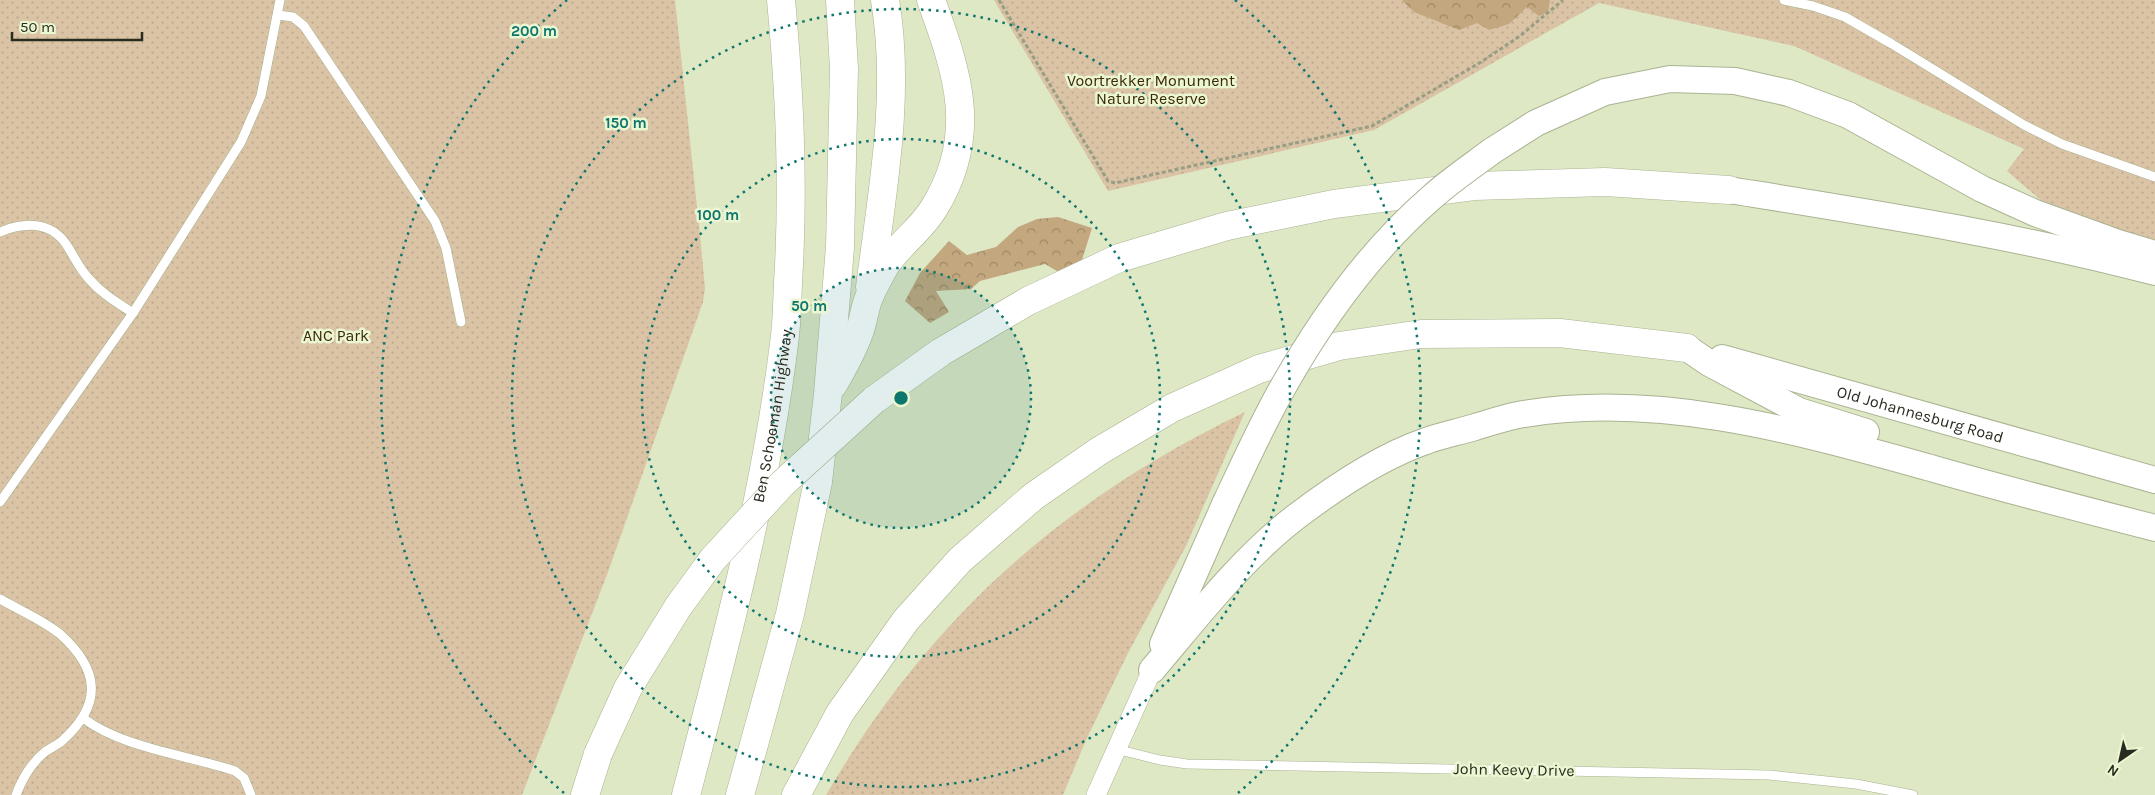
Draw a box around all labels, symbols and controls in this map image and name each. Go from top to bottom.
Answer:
scale bar [12,10,142,42]
text: 50 m [20,18,55,36]
text: 200 m [511,22,557,40]
park label: Voortrekker Monument Nature Reserve [1067,71,1235,108]
text: 150 m [605,114,647,132]
text: 100 m [697,206,739,224]
text: 50 m [791,297,827,315]
park label: ANC Park [303,326,369,345]
street label: Ben Schoeman Highway [749,328,796,504]
street label: Old Johannesburg Road [1835,382,2006,447]
centre of rings [892,389,910,407]
north arrow [2095,735,2145,785]
street label: John Keevy Drive [1453,759,1575,780]
text: N [2104,761,2122,780]

